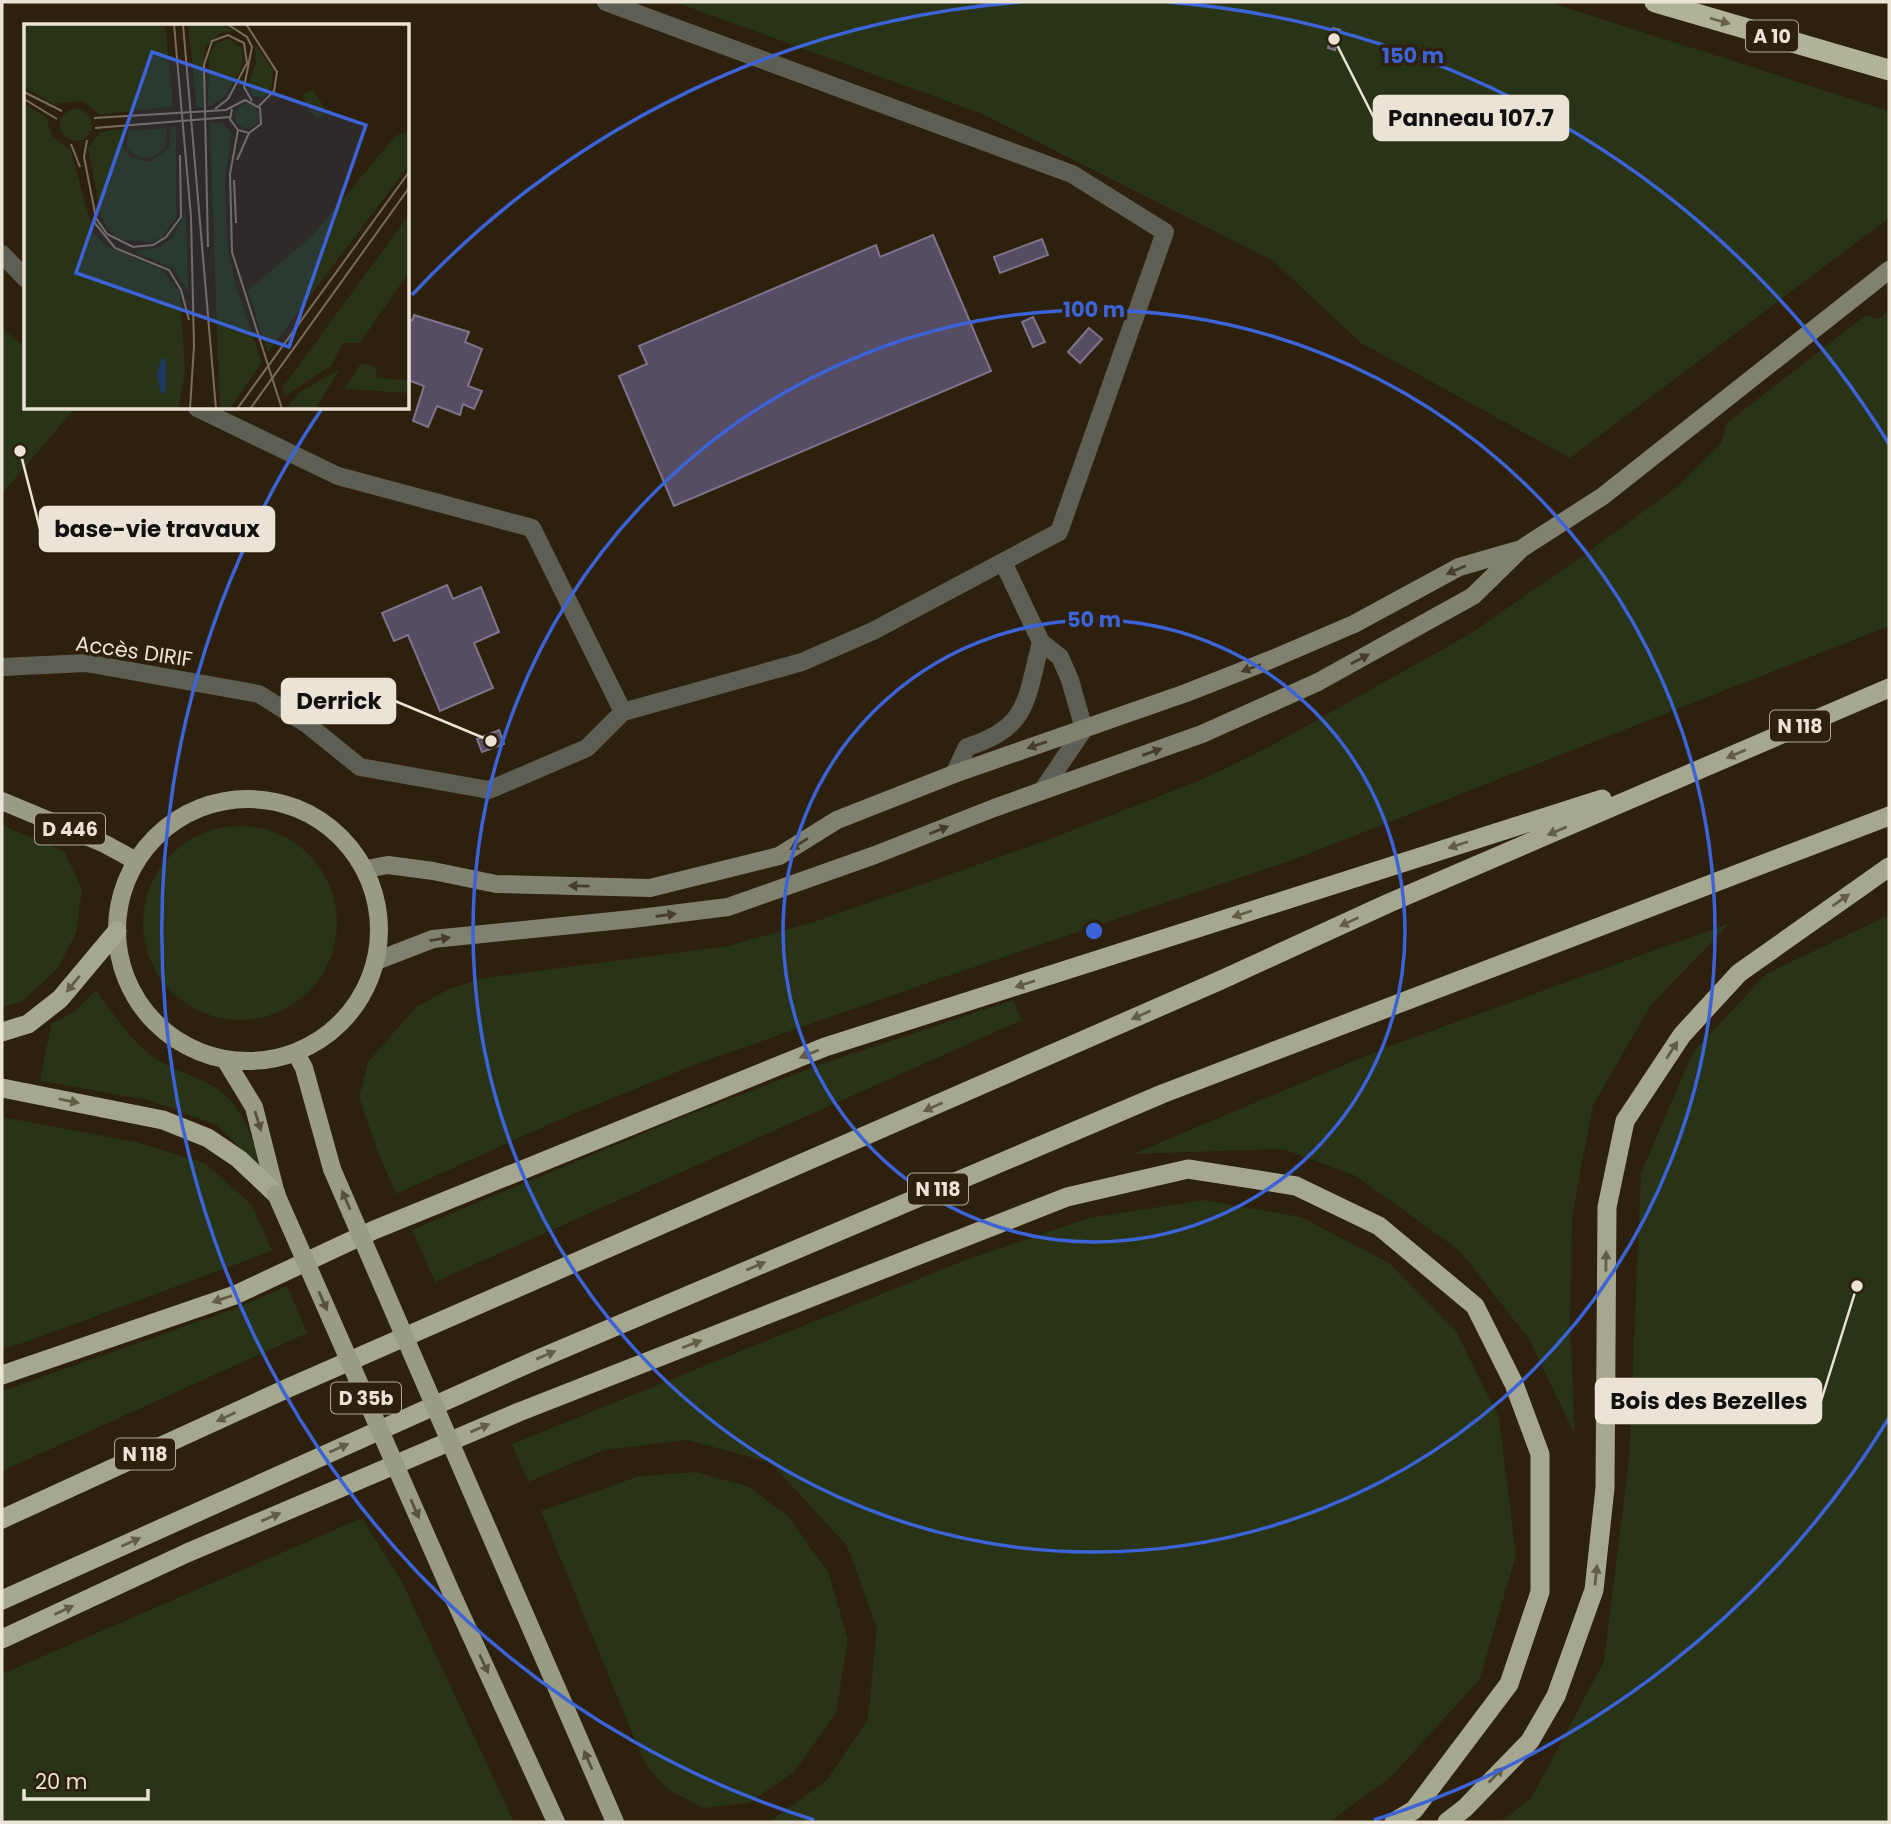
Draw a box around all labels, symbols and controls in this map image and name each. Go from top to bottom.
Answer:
one-way arrow [1710,16,1731,26]
road number: A 10 [1746,20,1798,52]
inset map [24,24,410,410]
text: 150 m [1382,41,1444,70]
callout: Panneau 107.7 [1374,96,1568,140]
text: Panneau 107.7 [1388,102,1554,134]
text: 100 m [1063,295,1125,324]
callout: base-vie travaux [40,507,274,551]
text: base-vie travaux [54,513,260,545]
one-way arrow [1446,564,1466,576]
text: 50 m [1067,605,1121,634]
street label: Accès DIRIF [74,628,194,674]
one-way arrow [1350,654,1370,665]
one-way arrow [1241,662,1262,673]
callout: Derrick [282,679,395,723]
text: Derrick [296,685,383,717]
road number: N 118 [1770,710,1830,741]
one-way arrow [1027,740,1048,751]
one-way arrow [1142,746,1163,757]
one-way arrow [1726,748,1747,759]
road number: D 446 [35,814,105,844]
one-way arrow [928,824,949,835]
one-way arrow [1547,826,1568,837]
one-way arrow [789,838,809,851]
one-way arrow [1448,841,1469,851]
one-way arrow [567,880,589,892]
one-way arrow [1832,893,1850,907]
one-way arrow [655,909,677,920]
one-way arrow [1231,910,1252,920]
one-way arrow [1339,916,1359,928]
centre of rings [1082,919,1106,943]
one-way arrow [429,933,451,944]
one-way arrow [66,975,81,992]
one-way arrow [1014,979,1035,989]
one-way arrow [1131,1010,1152,1021]
one-way arrow [1665,1040,1678,1059]
one-way arrow [798,1049,819,1060]
one-way arrow [58,1096,80,1107]
one-way arrow [922,1101,943,1112]
one-way arrow [253,1111,263,1132]
road number: N 118 [908,1174,968,1204]
one-way arrow [340,1190,351,1211]
one-way arrow [1601,1250,1612,1272]
one-way arrow [745,1261,766,1272]
one-way arrow [317,1291,329,1311]
one-way arrow [212,1294,233,1305]
one-way arrow [681,1338,702,1349]
one-way arrow [536,1350,557,1361]
callout: Bois des Bezelles [1596,1379,1821,1423]
road number: D 35b [331,1382,401,1414]
text: Bois des Bezelles [1610,1385,1808,1417]
one-way arrow [216,1411,236,1423]
one-way arrow [470,1422,491,1433]
road number: N 118 [115,1438,175,1470]
one-way arrow [328,1442,349,1453]
one-way arrow [410,1499,421,1520]
one-way arrow [261,1511,281,1523]
one-way arrow [121,1536,141,1548]
one-way arrow [1591,1564,1602,1586]
one-way arrow [54,1605,74,1616]
one-way arrow [479,1653,490,1674]
one-way arrow [582,1749,593,1770]
scale bar [24,1758,149,1802]
text: 20 m [35,1767,88,1796]
one-way arrow [1488,1767,1505,1784]

